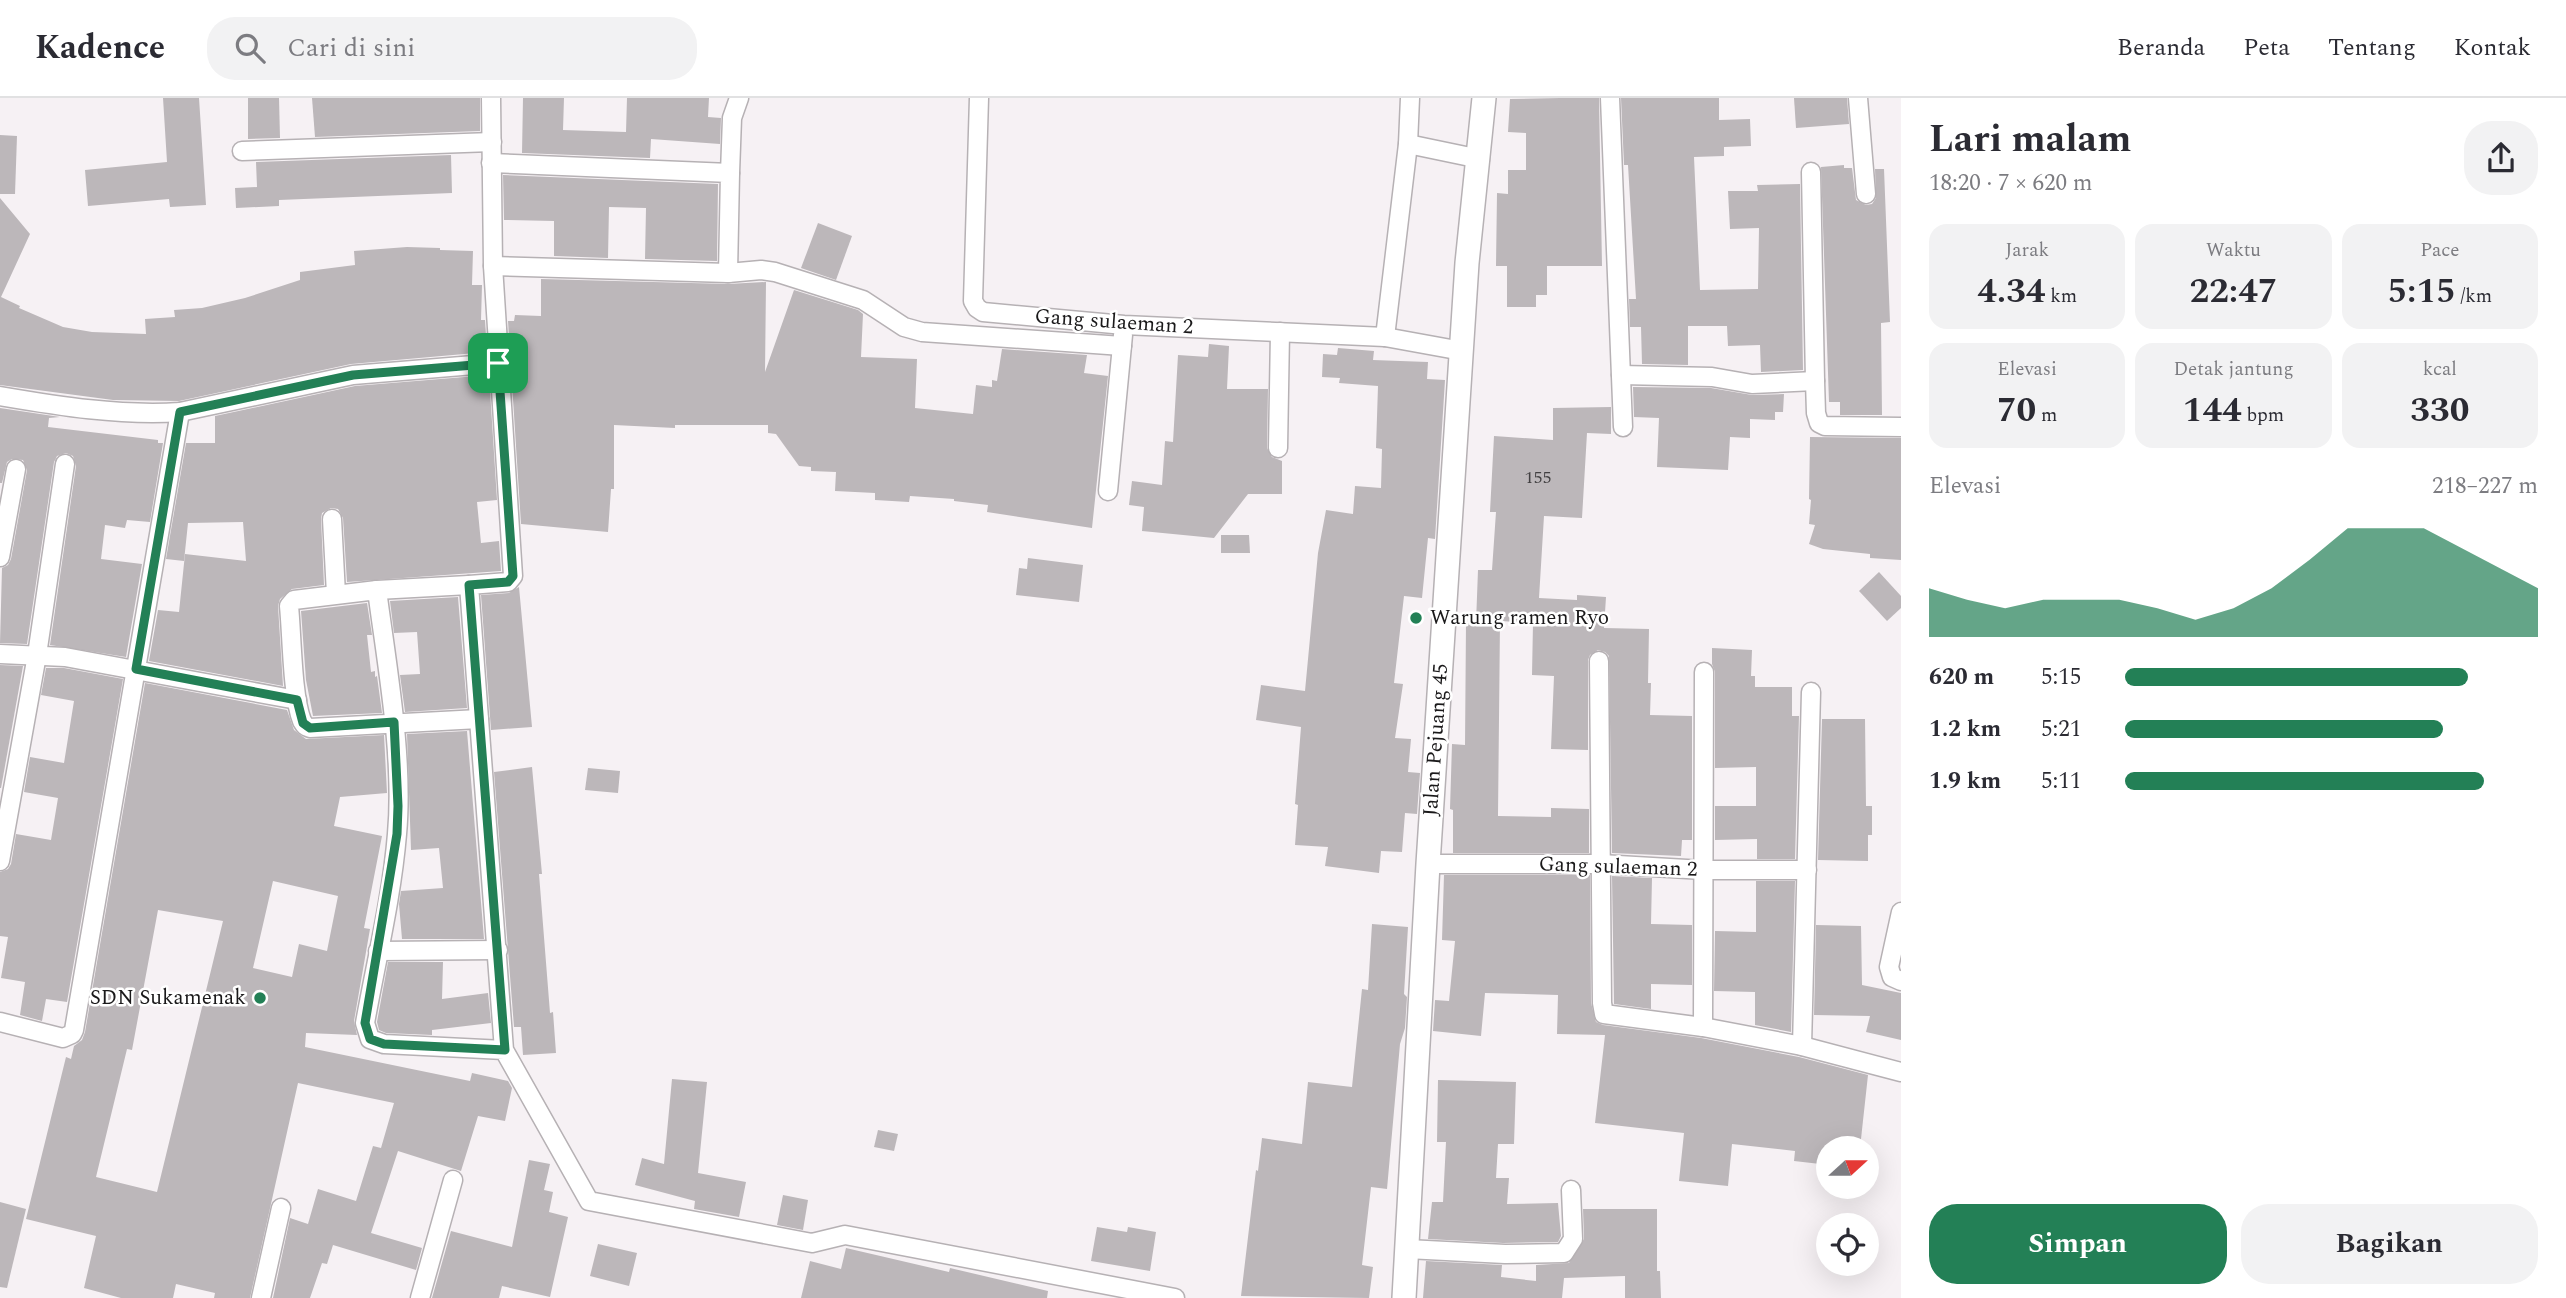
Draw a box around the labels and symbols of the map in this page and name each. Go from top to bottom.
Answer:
street label: Gang sulaeman 2 [1034,300,1194,344]
pin [468,333,528,393]
house number: 155 [1525,464,1552,491]
place label: Warung ramen Ryo [1430,602,1609,634]
marker: Warung ramen Ryo [1408,610,1424,626]
street label: Jalan Pejuang 45 [1415,662,1457,818]
street label: Gang sulaeman 2 [1538,848,1698,886]
place label: SDN Sukamenak [90,982,246,1014]
marker: SDN Sukamenak [252,990,268,1006]
north arrow [1816,1136,1880,1199]

